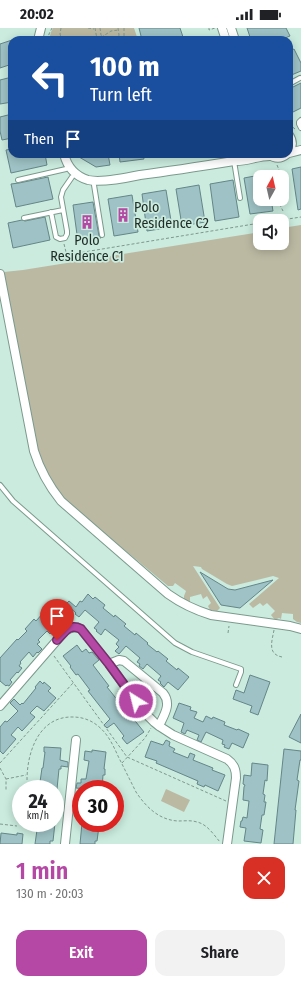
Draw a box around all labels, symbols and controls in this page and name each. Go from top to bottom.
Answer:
text: 20:02 [20,5,54,23]
text: 100 m [90,50,160,83]
icon: left [24,52,76,104]
text: Turn left [90,84,152,106]
icon: arrive [62,128,84,150]
text: Then [24,130,54,148]
north arrow [253,170,289,206]
map controls [253,170,289,250]
place label: Polo Residence C2 [134,199,209,232]
building icon: Polo Residence C2 [115,207,131,223]
building icon: Polo Residence C1 [79,214,95,230]
button: sound [253,214,289,250]
place label: Polo Residence C1 [50,232,124,265]
pin [40,599,74,640]
icon: arrive [46,605,68,627]
position arrow [115,680,157,722]
speed limit sign: 30 [72,780,124,832]
text: 24 [28,789,48,813]
text: km/h [27,810,49,822]
text: 1 min [16,857,68,885]
button: close [243,857,285,899]
text: 130 m · 20:03 [16,886,83,901]
button: Exit [16,930,147,976]
button: Share [155,930,285,976]

